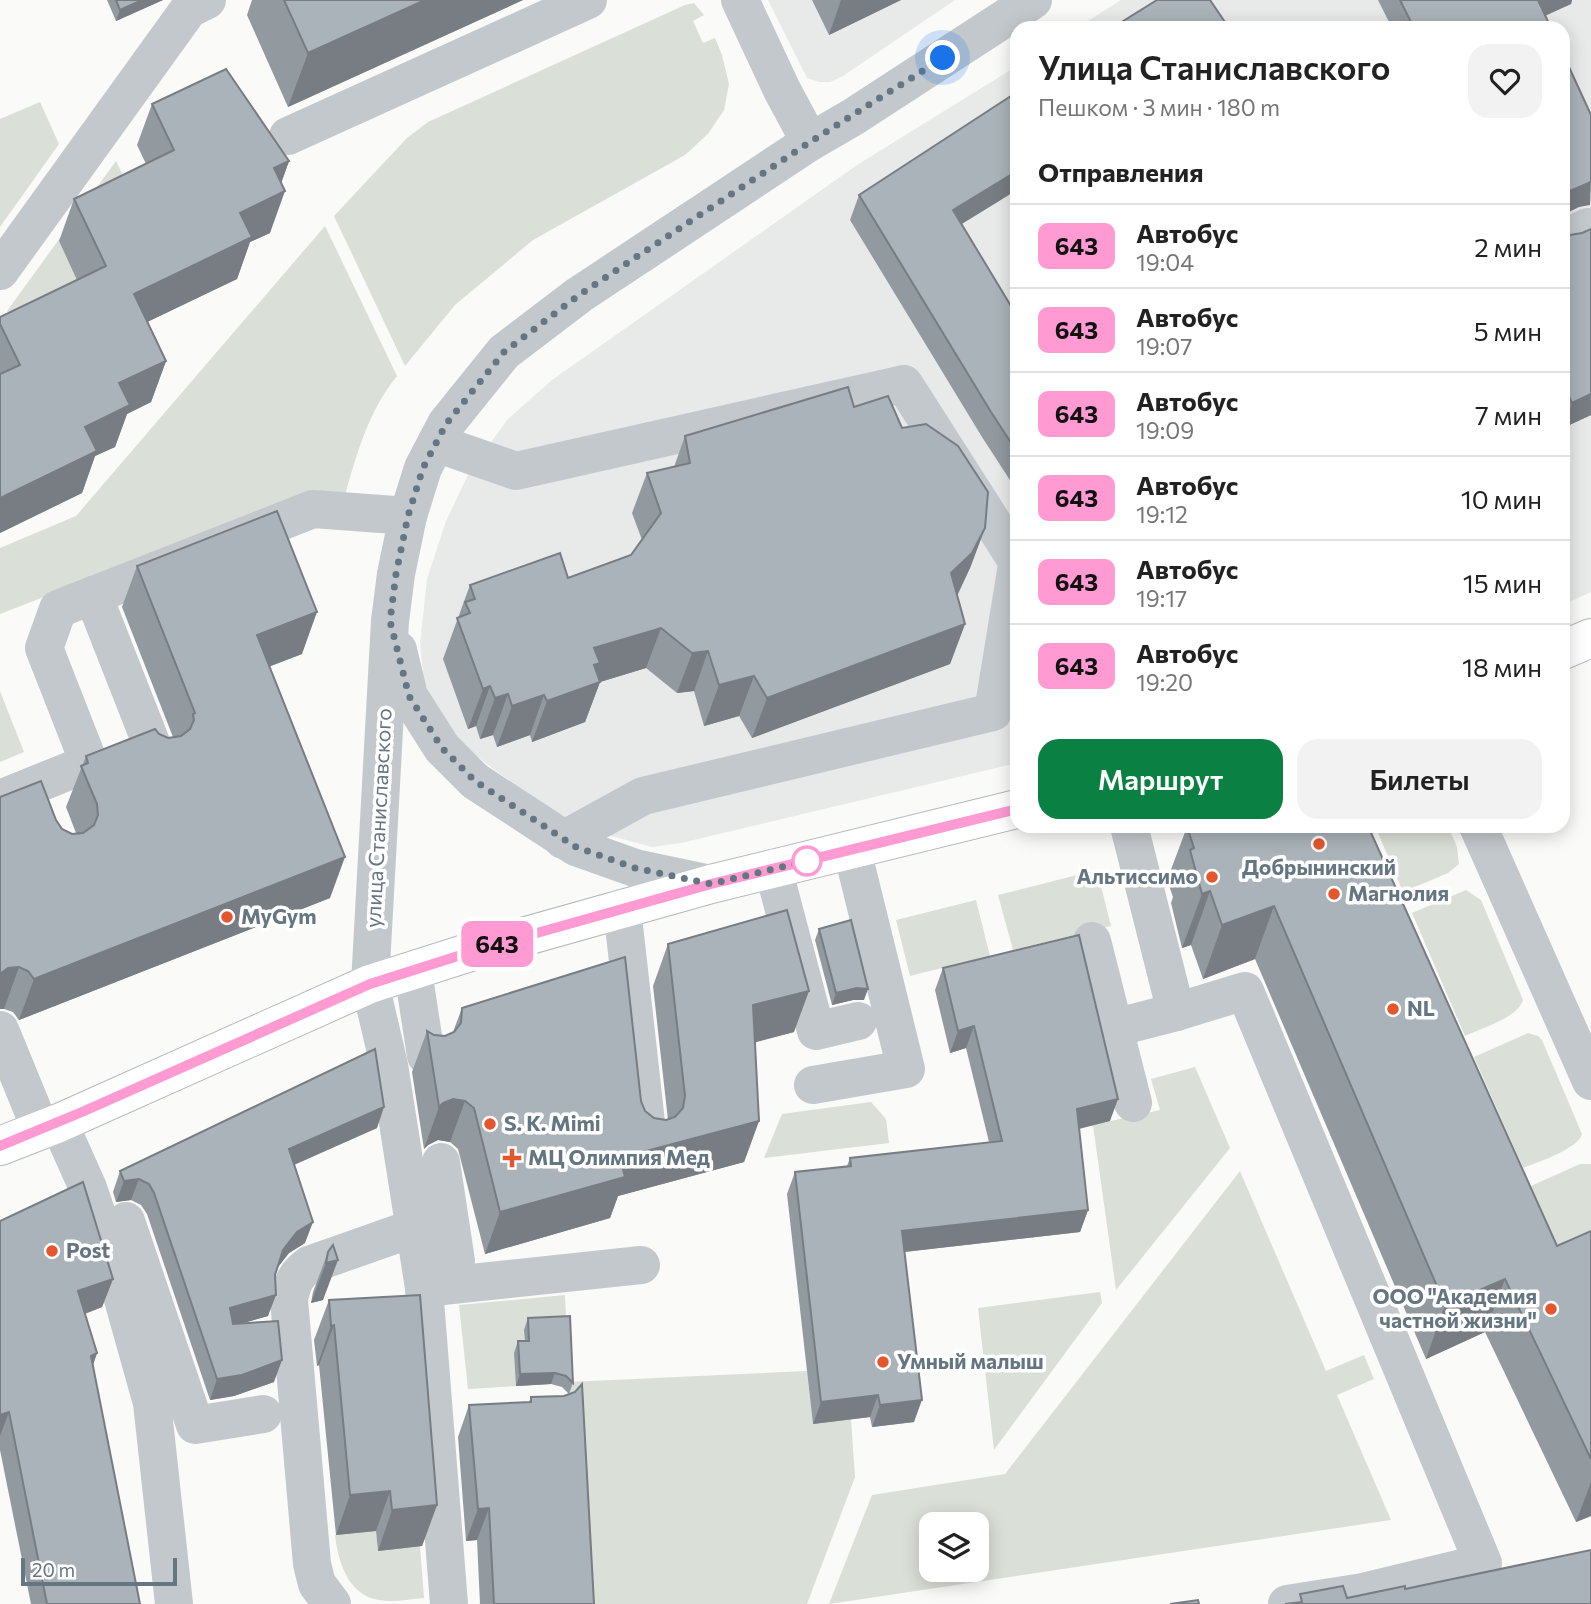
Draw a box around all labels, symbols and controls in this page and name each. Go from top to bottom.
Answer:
your location [925,40,960,75]
button: heart [1468,44,1542,118]
text: Улица Станиславского [1038,46,1391,87]
text: Пешком · 3 мин · 180 m [1038,93,1280,121]
text: Отправления [1038,156,1204,187]
text: Автобус [1136,217,1238,248]
text: 643 [1055,231,1098,260]
text: 2 мин [1474,231,1542,262]
text: 19:04 [1136,248,1194,276]
text: Автобус [1136,301,1238,332]
text: 643 [1055,315,1098,344]
text: 5 мин [1474,315,1542,346]
text: 19:07 [1136,332,1192,360]
text: Автобус [1136,385,1238,416]
text: 643 [1055,399,1098,428]
text: 7 мин [1475,399,1542,430]
text: 19:09 [1136,416,1194,444]
text: Автобус [1136,469,1238,500]
text: 643 [1055,483,1098,512]
text: 10 мин [1461,483,1542,514]
text: 19:12 [1136,500,1188,528]
text: Автобус [1136,553,1238,584]
text: 643 [1055,567,1098,596]
text: 15 мин [1463,567,1542,598]
text: 19:17 [1136,584,1187,612]
text: Автобус [1136,637,1238,668]
text: 643 [1055,651,1098,680]
text: 18 мин [1462,651,1542,682]
text: 19:20 [1136,668,1193,696]
street label: улица Станиславского [359,707,396,928]
button: Маршрут [1038,739,1283,819]
button: Билеты [1297,739,1542,819]
marker: Добрынинский [1311,836,1327,852]
unlabelled marker [792,846,822,876]
place label: Добрынинский [1242,854,1396,879]
place label: Альтиссимо [1076,863,1198,888]
marker: Альтиссимо [1204,869,1220,885]
place label: Магнолия [1348,880,1449,905]
marker: Магнолия [1326,886,1342,902]
place label: MyGym [241,903,317,928]
marker: MyGym [219,909,235,925]
line badge: 643 [457,921,537,967]
text: 643 [475,929,519,958]
place label: NL [1407,995,1435,1020]
marker: NL [1385,1001,1401,1017]
place label: S. K. Mimi [504,1110,601,1135]
marker: S. K. Mimi [482,1116,498,1132]
place label: МЦ Олимпия Мед [528,1144,710,1169]
marker: МЦ Олимпия Мед [502,1148,522,1168]
place label: Post [66,1237,110,1262]
marker: Post [44,1243,60,1259]
place label: ООО "Академия частной жизни" [1372,1283,1537,1332]
marker: ООО "Академия частной жизни" [1543,1301,1559,1317]
place label: Умный малыш [897,1348,1044,1373]
marker: Умный малыш [875,1354,891,1370]
map controls [919,1512,989,1582]
button: layers [919,1512,989,1582]
scale bar [21,1555,177,1587]
text: 20 m [32,1558,75,1581]

